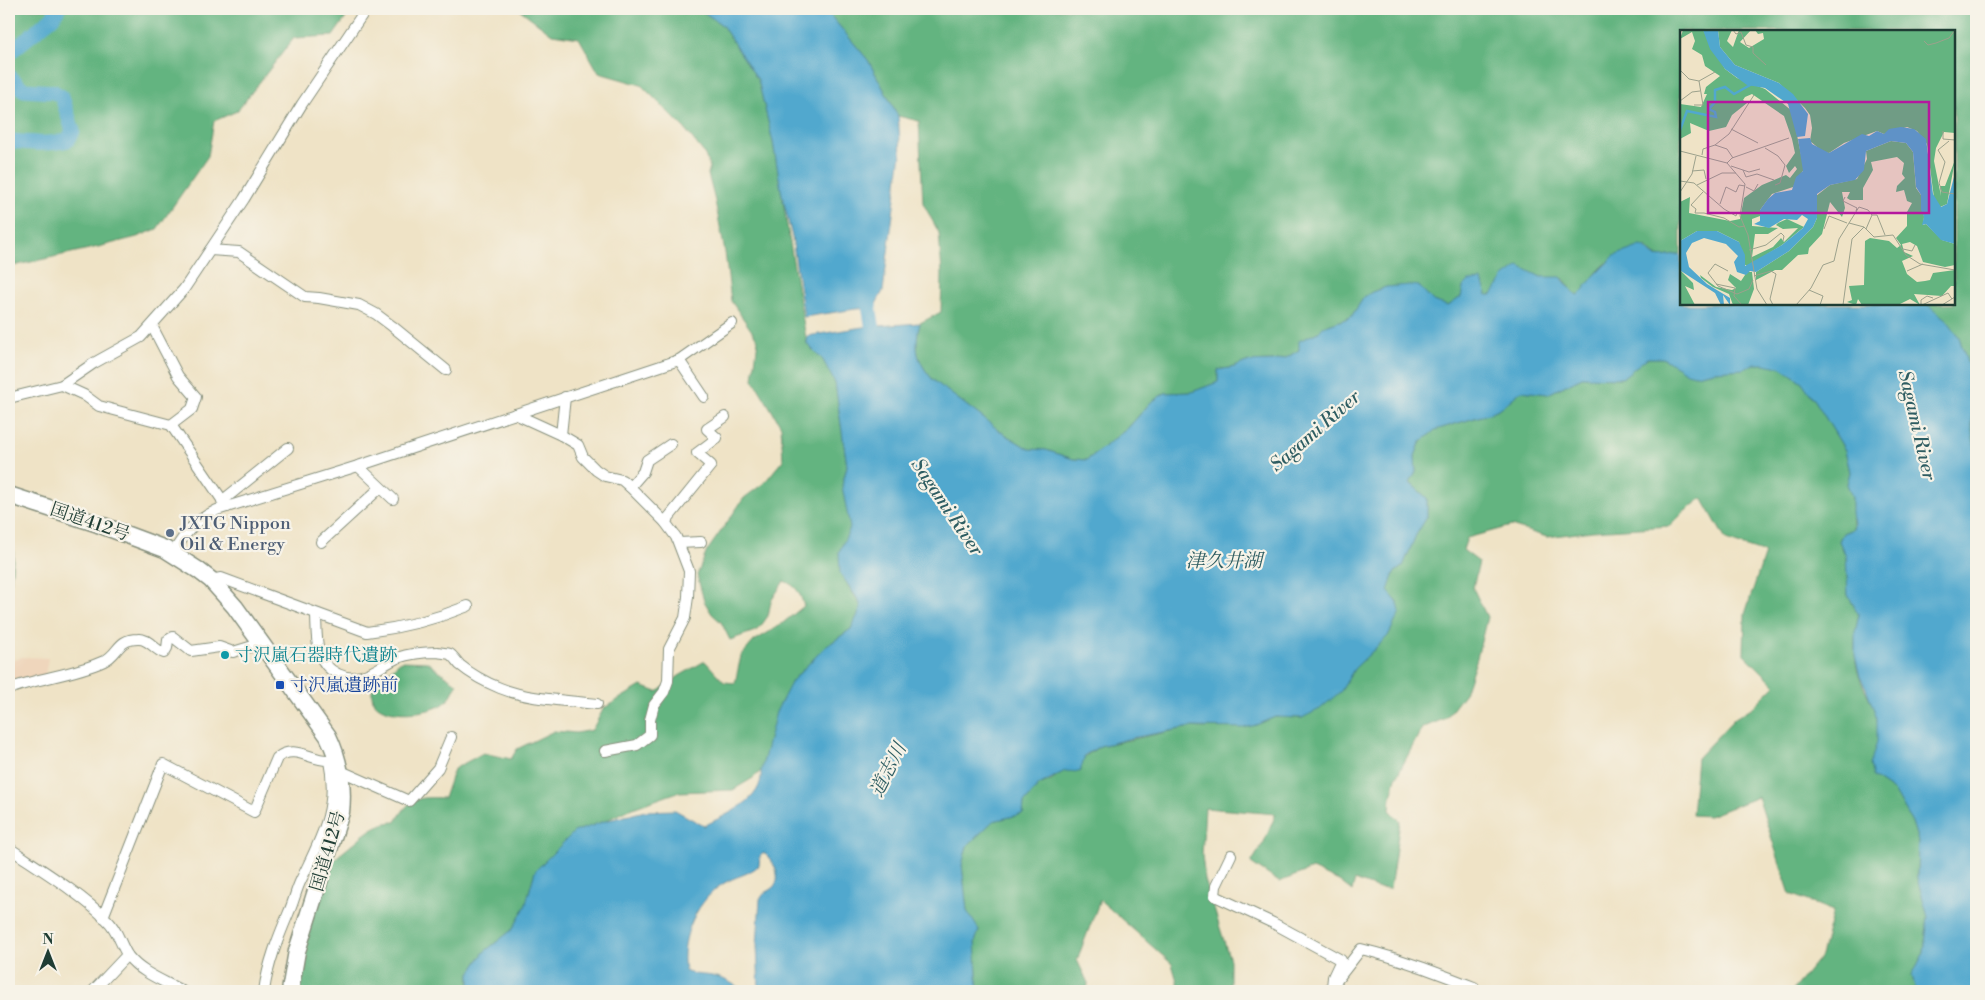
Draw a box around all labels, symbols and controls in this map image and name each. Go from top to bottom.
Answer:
inset map [1680,30,1955,305]
water label: Sagami River [1893,368,1942,483]
water label: Sagami River [1265,385,1366,477]
water label: Sagami River [906,454,989,561]
street label: 国道412号 [47,498,133,546]
place label: JXTG Nippon Oil & Energy [179,512,291,556]
marker: JXTG Nippon Oil & Energy [164,527,176,539]
water label: 津久井湖 [1186,549,1265,573]
place label: 寸沢嵐石器時代遺跡 [235,644,397,667]
marker: 寸沢嵐石器時代遺跡 [219,649,231,661]
place label: 寸沢嵐遺跡前 [290,674,398,697]
marker: 寸沢嵐遺跡前 [274,679,286,691]
water label: 道志川 [864,737,913,801]
street label: 国道412号 [305,808,351,894]
north arrow [22,928,72,978]
text: N [42,931,54,949]

